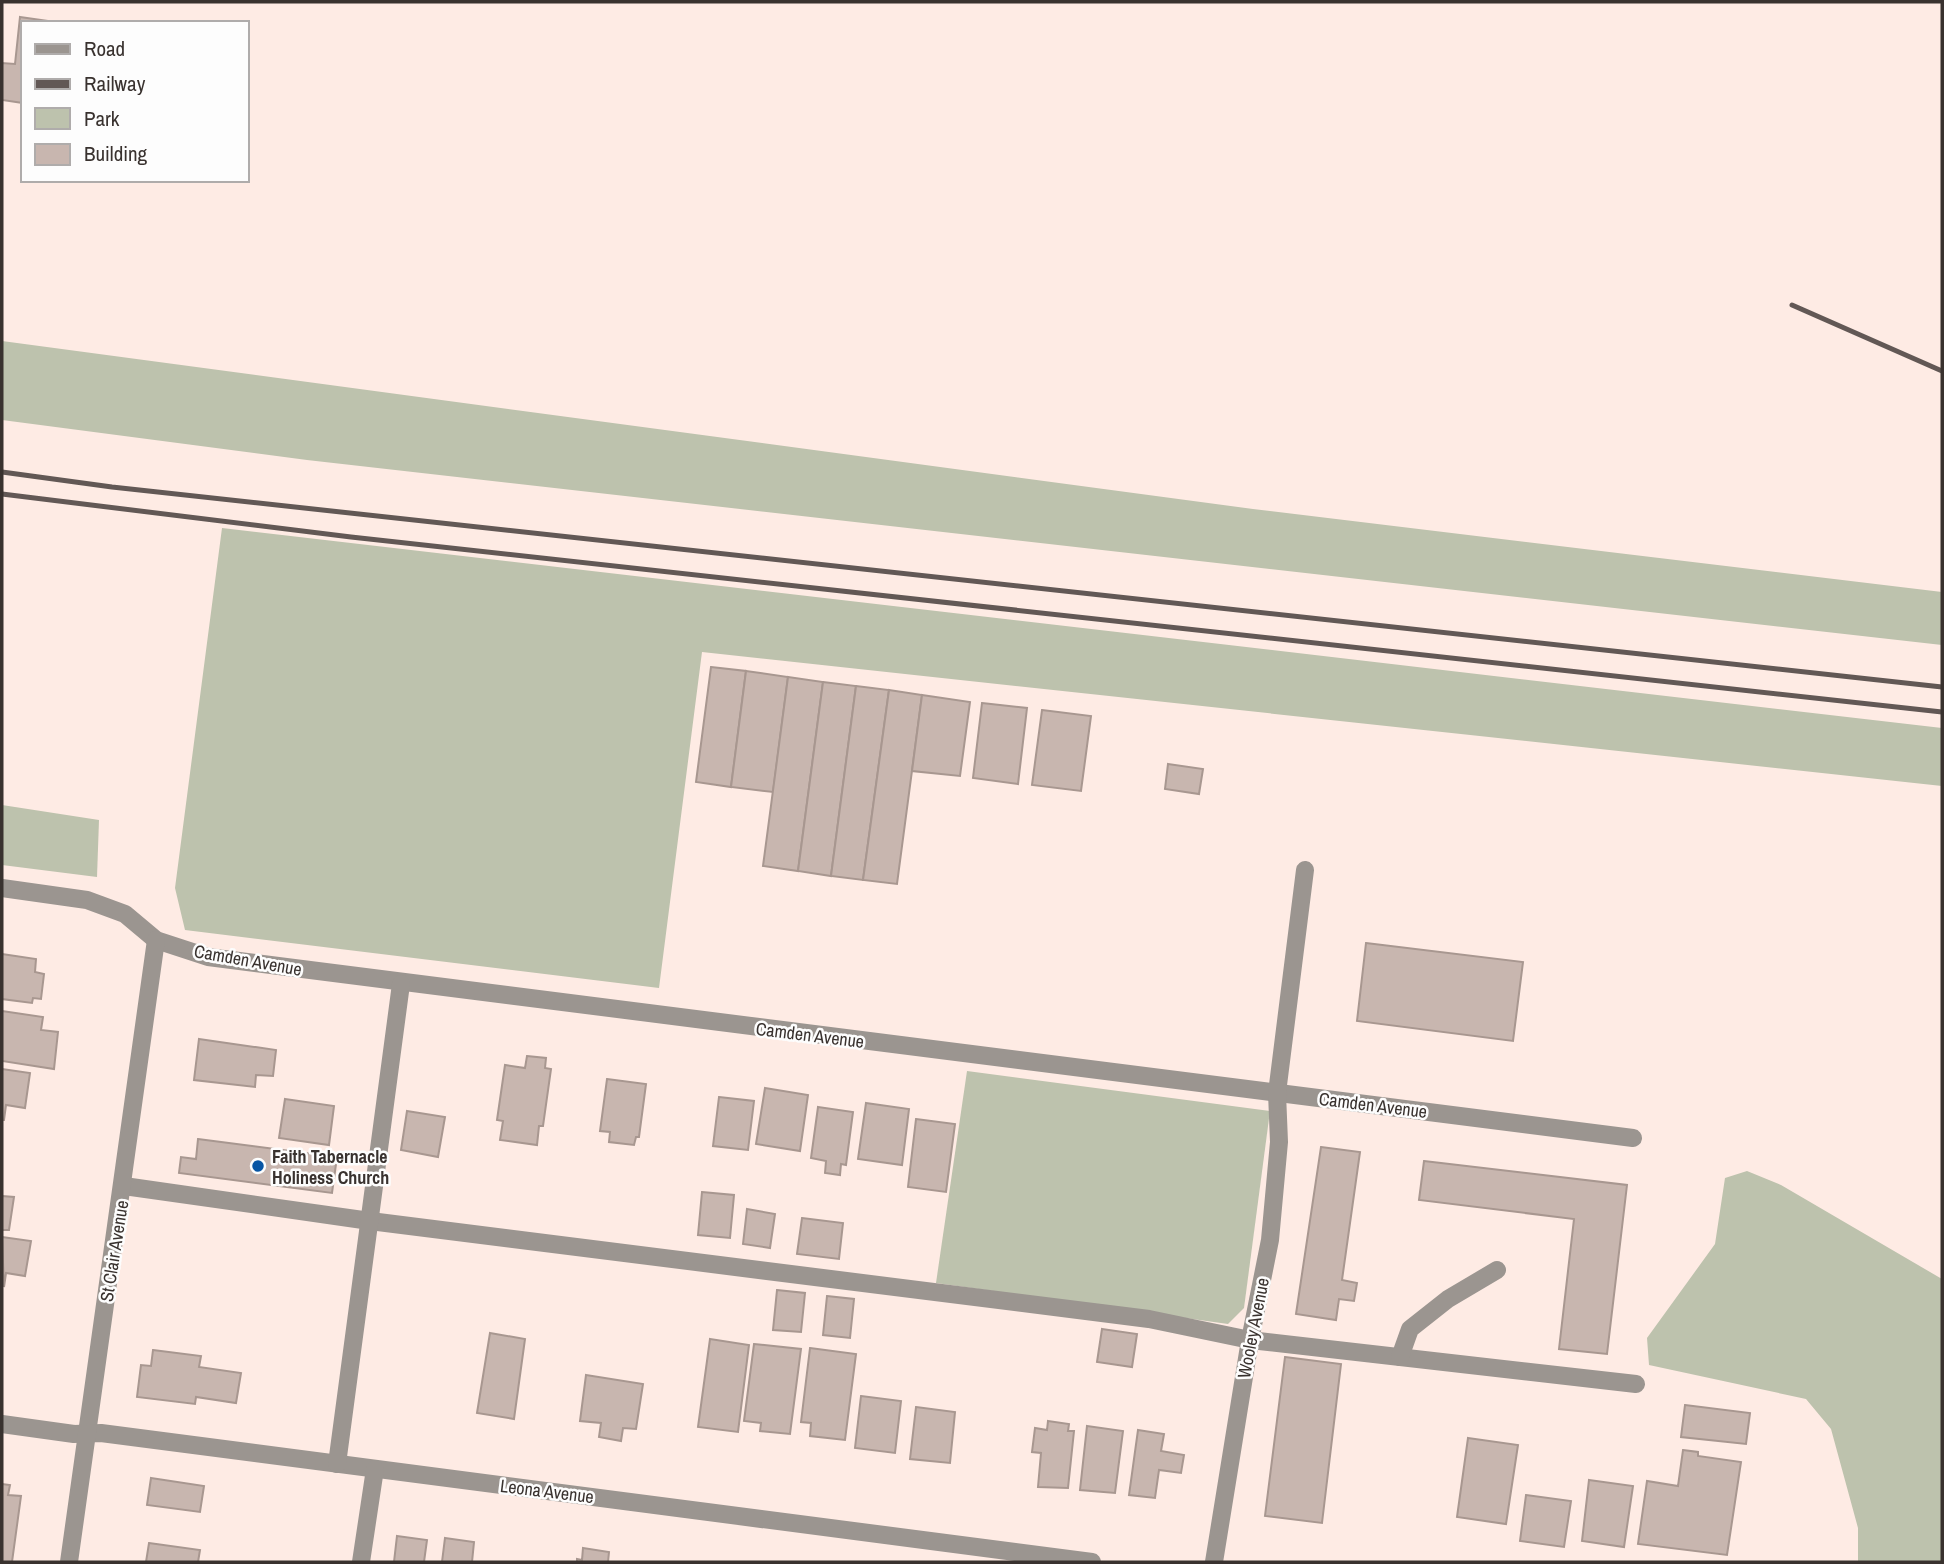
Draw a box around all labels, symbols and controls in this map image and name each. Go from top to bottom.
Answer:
legend [21,21,248,182]
text: Road [84,34,125,63]
text: Railway [84,69,146,98]
text: Park [84,104,120,133]
text: Building [84,139,148,168]
street label: Camden Avenue [192,938,304,982]
street label: Camden Avenue [754,1016,866,1054]
street label: Camden Avenue [1317,1086,1429,1124]
place label: Faith Tabernacle Holiness Church [272,1144,389,1190]
marker: Faith Tabernacle Holiness Church [250,1158,266,1174]
street label: St Clair Avenue [94,1199,134,1303]
street label: Wooley Avenue [1231,1276,1275,1380]
street label: Leona Avenue [499,1473,595,1509]

